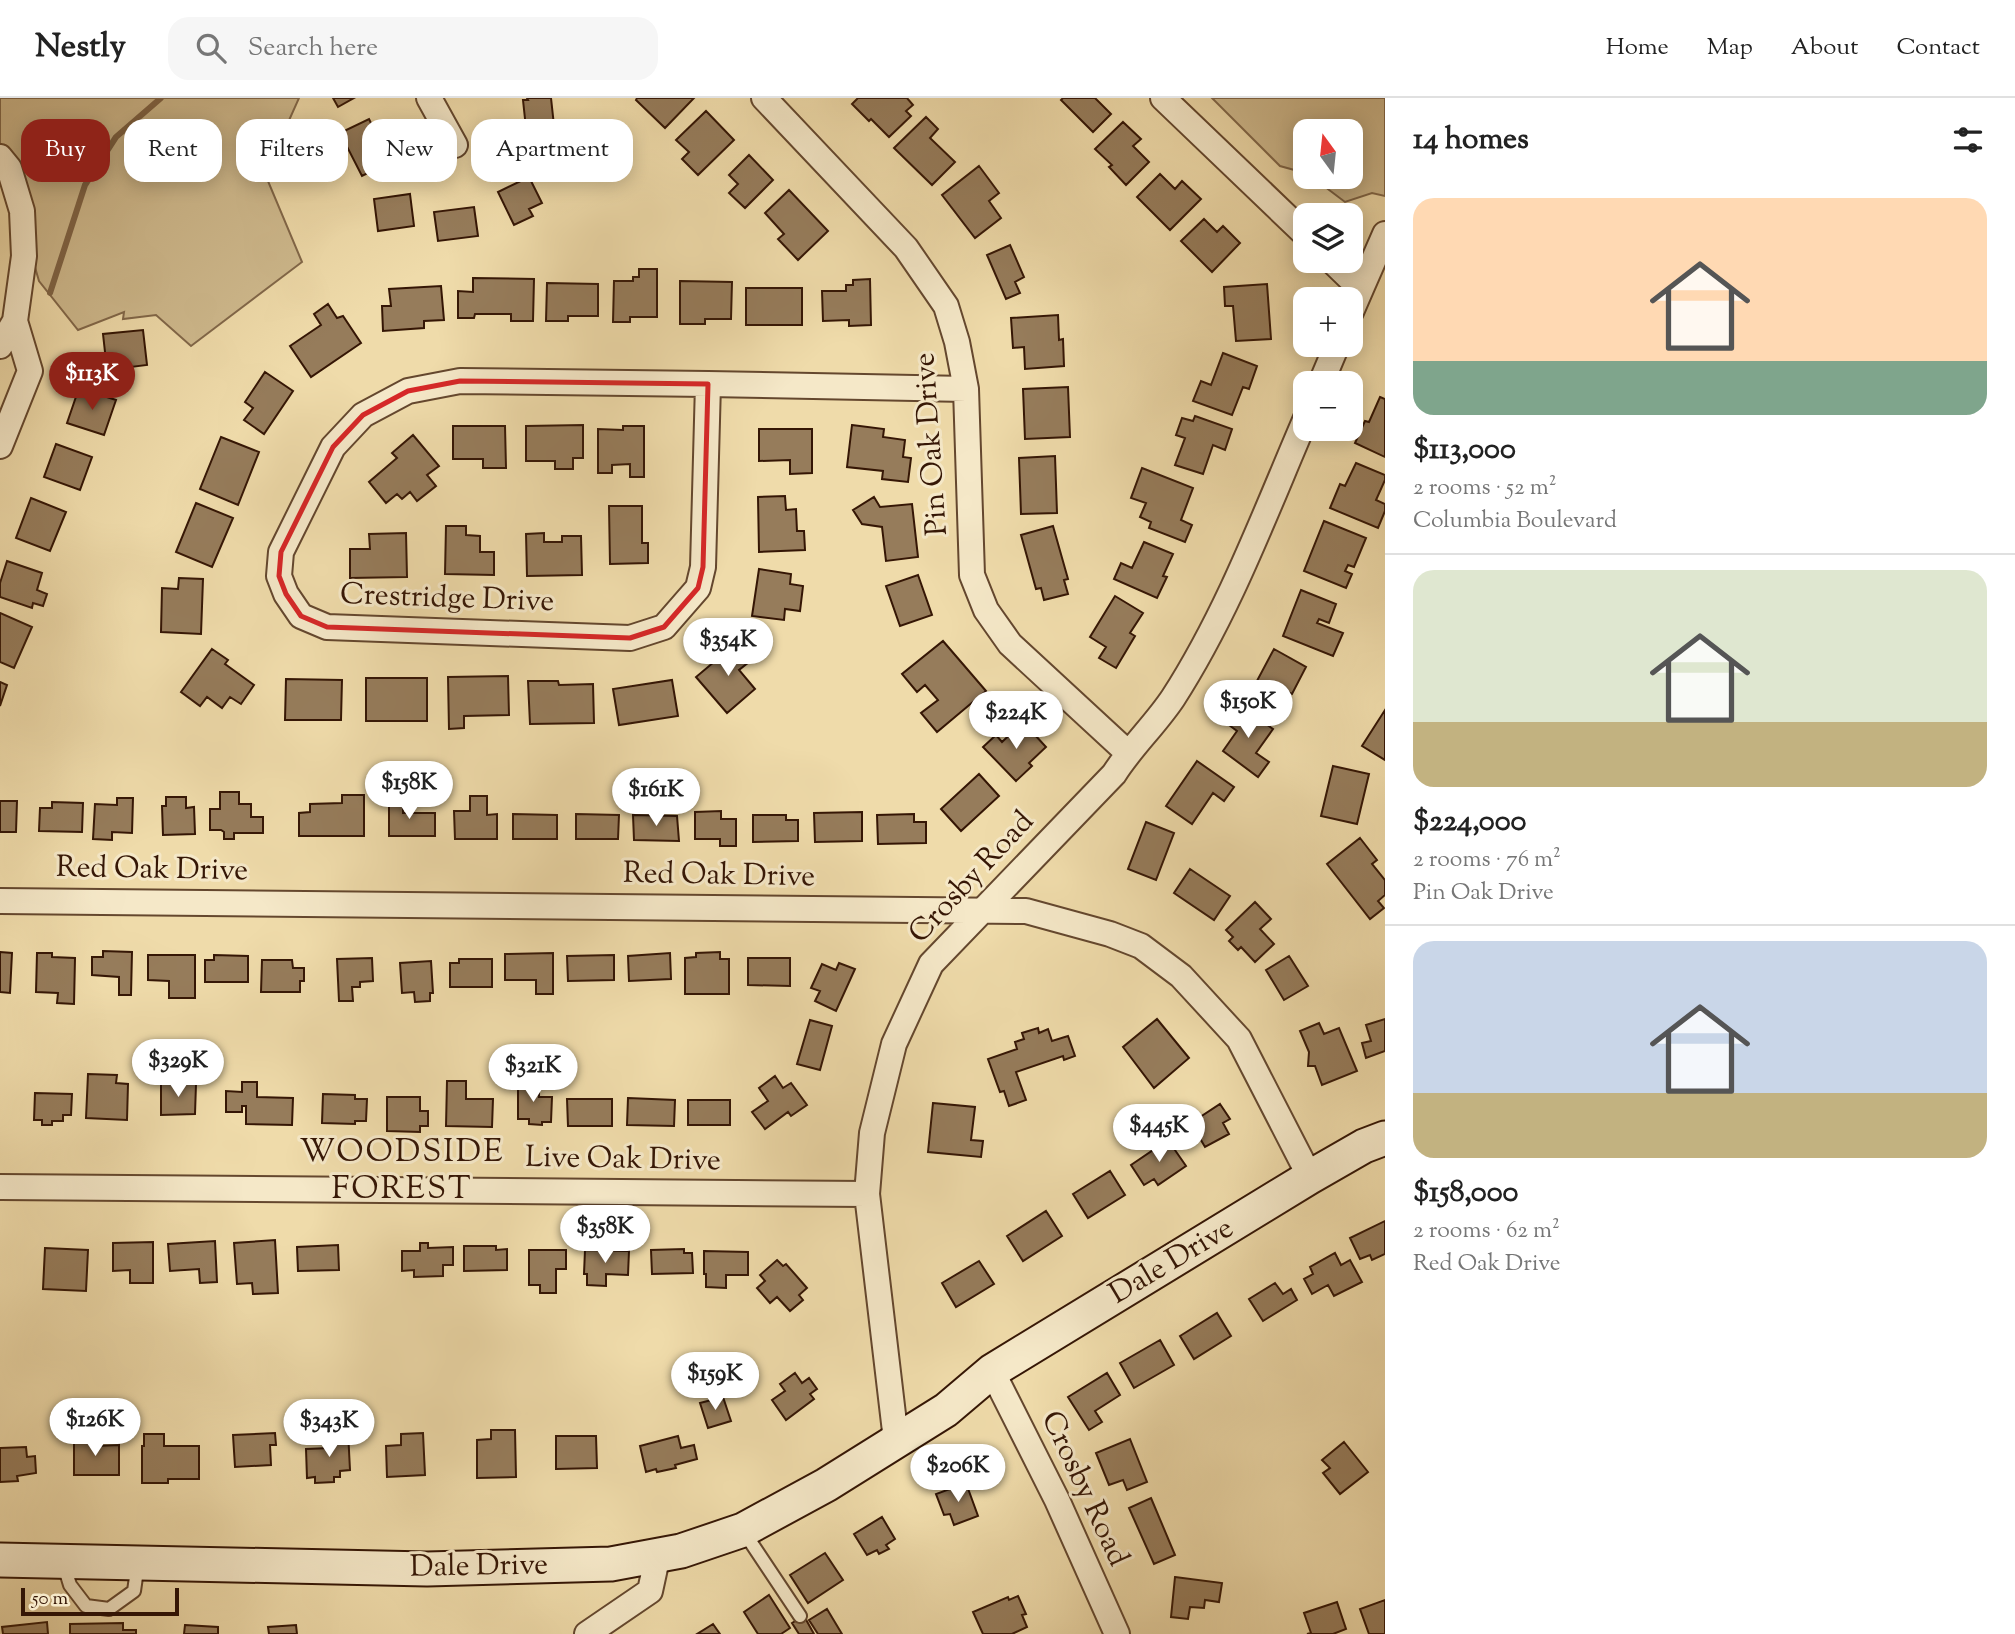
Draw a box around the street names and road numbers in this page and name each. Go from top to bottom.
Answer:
street label: Pin Oak Drive [904,351,960,537]
street label: Crestridge Drive [339,574,555,624]
street label: Crosby Road [899,802,1045,954]
street label: Red Oak Drive [55,847,249,893]
street label: Red Oak Drive [622,853,816,899]
street label: Live Oak Drive [525,1137,721,1183]
street label: Dale Drive [1102,1208,1242,1316]
street label: Crosby Road [1029,1404,1139,1574]
street label: Dale Drive [410,1544,548,1590]

